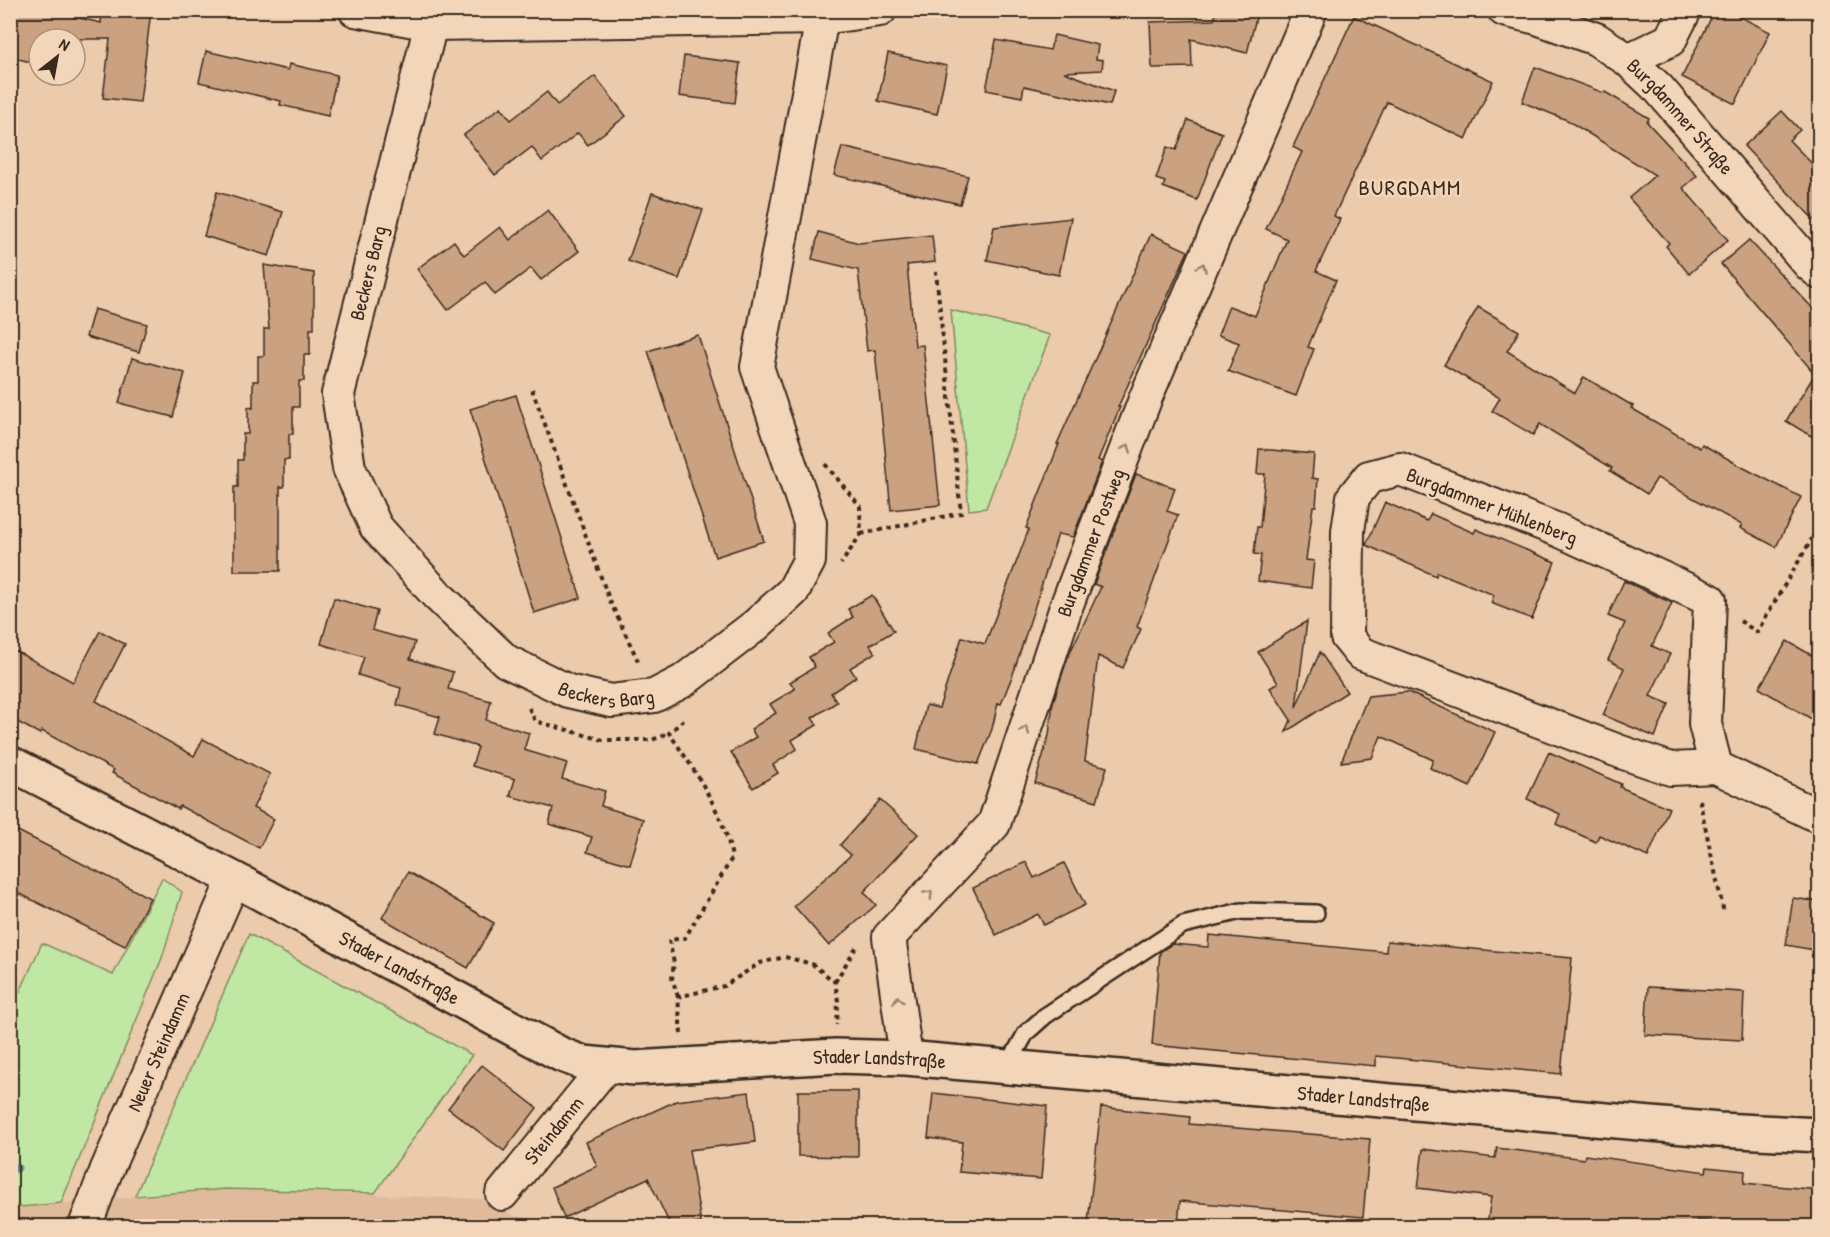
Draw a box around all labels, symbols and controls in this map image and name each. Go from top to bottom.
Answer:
north arrow [27,27,87,87]
text: N [55,33,74,56]
street label: Burgdammer Straße [1621,52,1740,180]
district label: BURGDAMM [1358,172,1462,202]
street label: Beckers Barg [343,223,392,323]
one-way arrow [1194,263,1206,274]
one-way arrow [1120,443,1132,454]
street label: Burgdammer Mühlenberg [1403,460,1582,551]
street label: Burgdammer Postweg [1050,464,1131,620]
street label: Beckers Barg [554,674,656,714]
one-way arrow [1018,725,1031,736]
one-way arrow [921,890,932,901]
street label: Stader Landstraße [335,924,465,1011]
street label: Neuer Steindamm [120,988,196,1115]
one-way arrow [892,995,904,1004]
street label: Stader Landstraße [812,1042,947,1074]
street label: Stader Landstraße [1296,1079,1431,1117]
street label: Steindamm [517,1090,589,1170]

